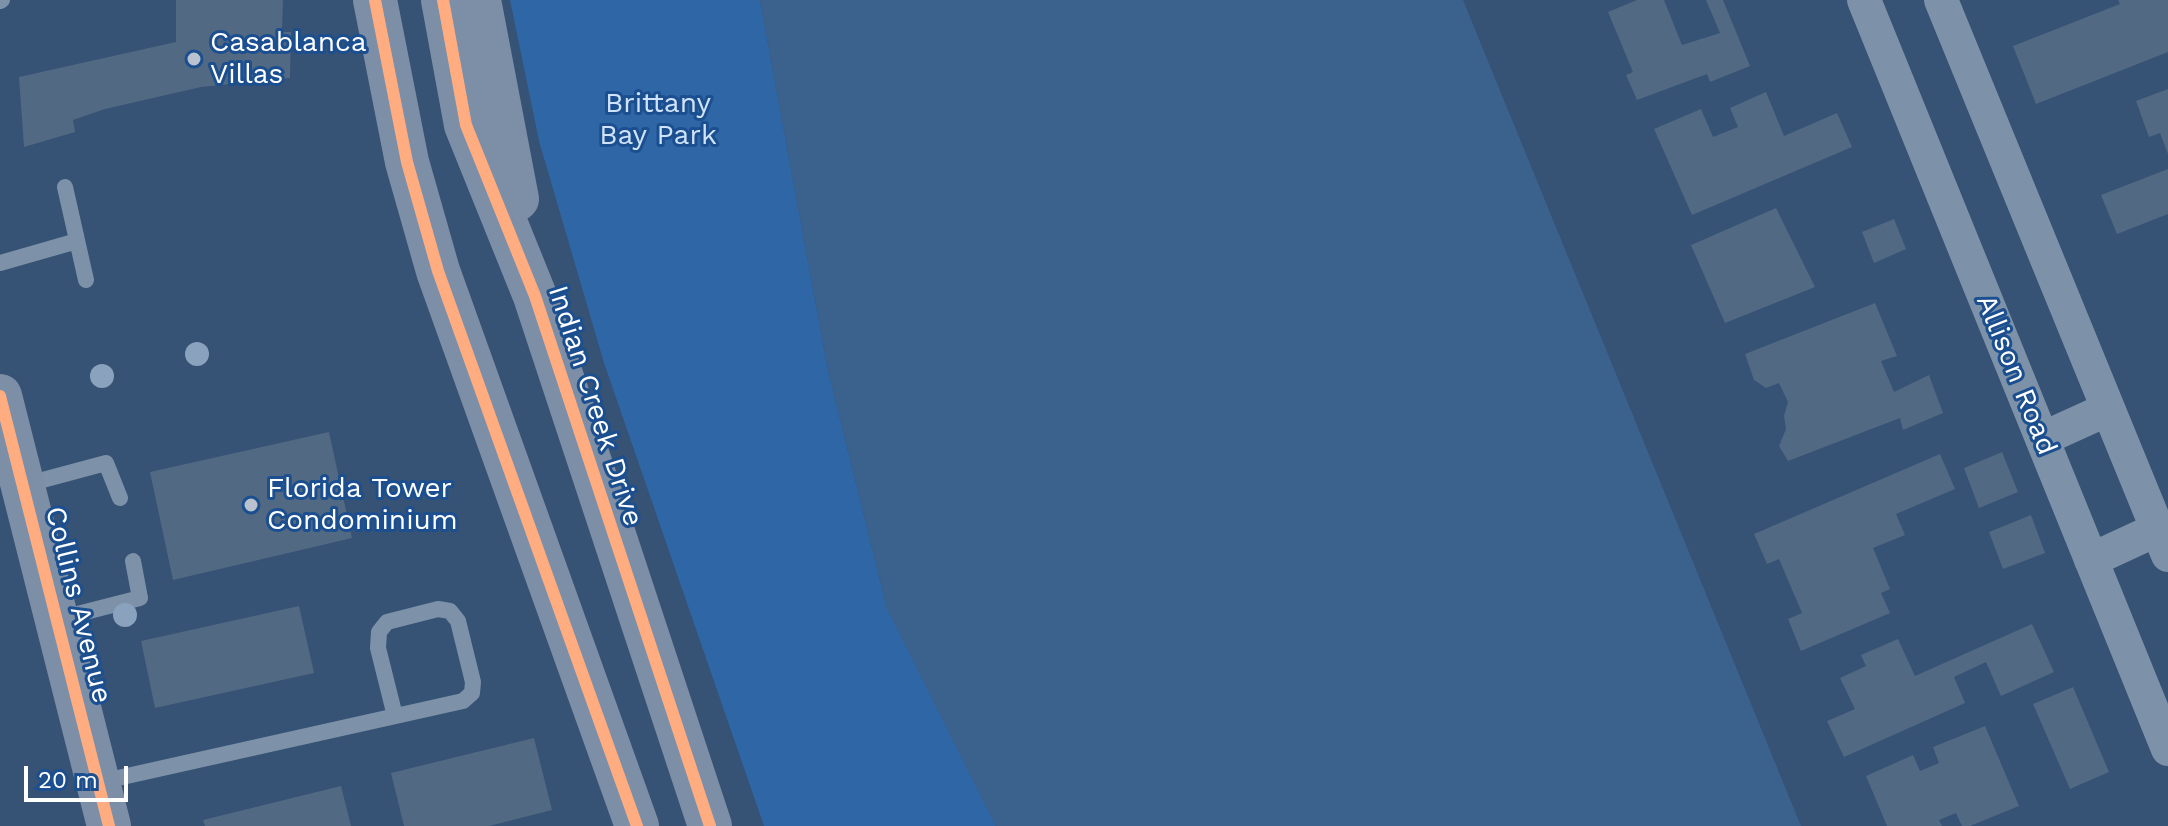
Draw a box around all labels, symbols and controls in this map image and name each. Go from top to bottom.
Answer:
place label: Casablanca Villas [210,26,366,92]
marker: Casablanca Villas [185,50,203,68]
park label: Brittany Bay Park [599,87,717,153]
street label: Indian Creek Drive [540,282,650,530]
street label: Allison Road [1969,290,2063,460]
place label: Florida Tower Condominium [267,472,458,538]
marker: Florida Tower Condominium [242,496,260,514]
street label: Collins Avenue [37,503,119,707]
scale bar [28,750,132,800]
text: 20 m [38,766,98,794]

